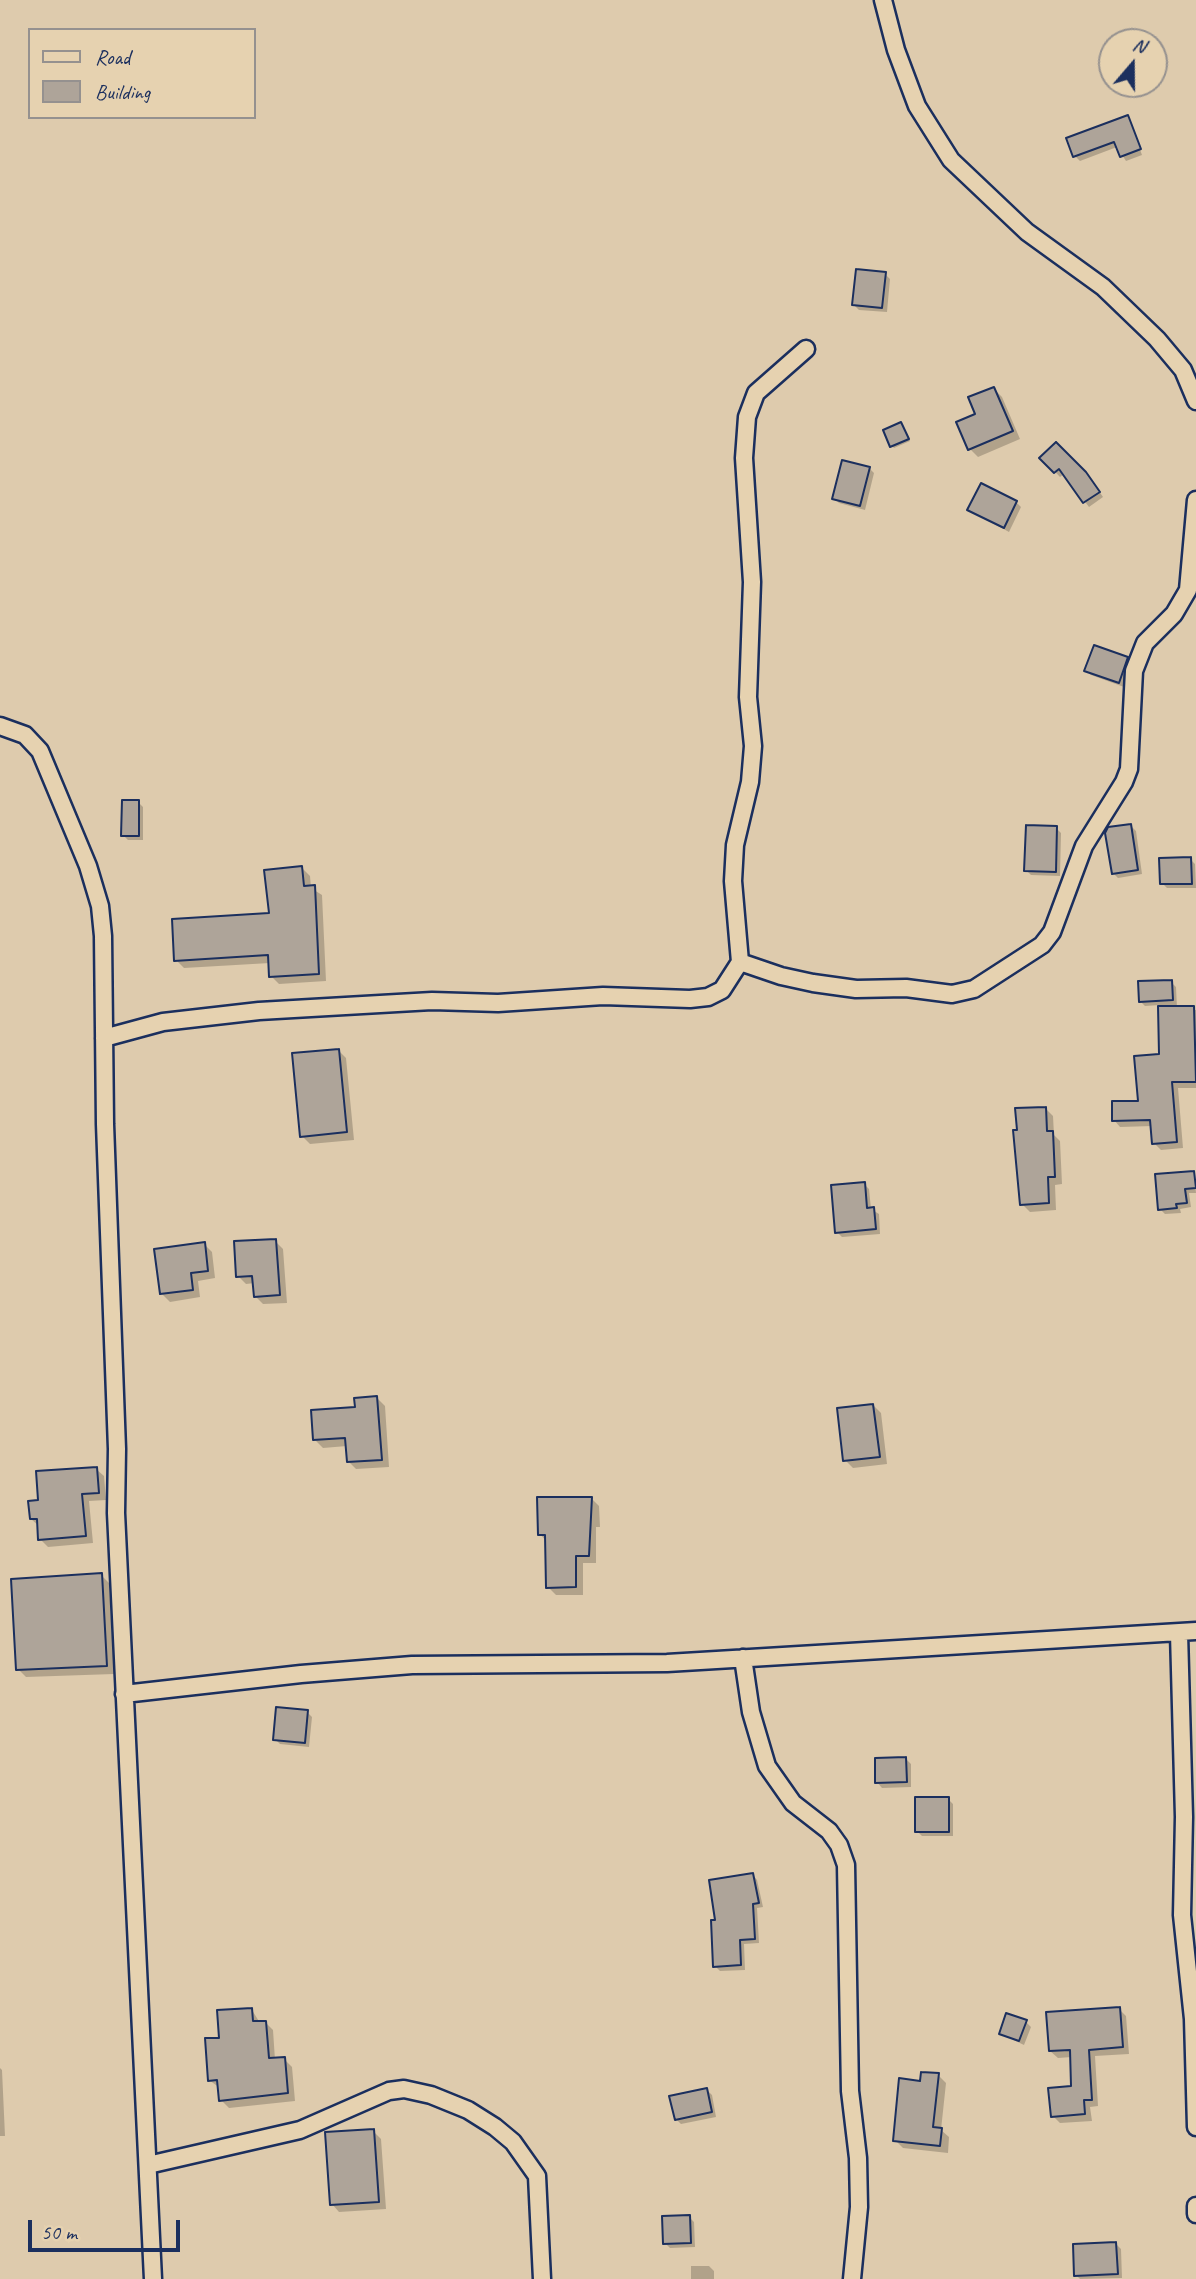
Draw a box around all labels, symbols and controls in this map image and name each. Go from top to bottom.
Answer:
legend [28,28,256,119]
north arrow [1098,28,1168,98]
text: N [1130,32,1149,58]
text: Road [95,44,130,70]
text: Building [95,79,150,105]
scale bar [32,2206,184,2250]
text: 50 m [41,2219,77,2245]

